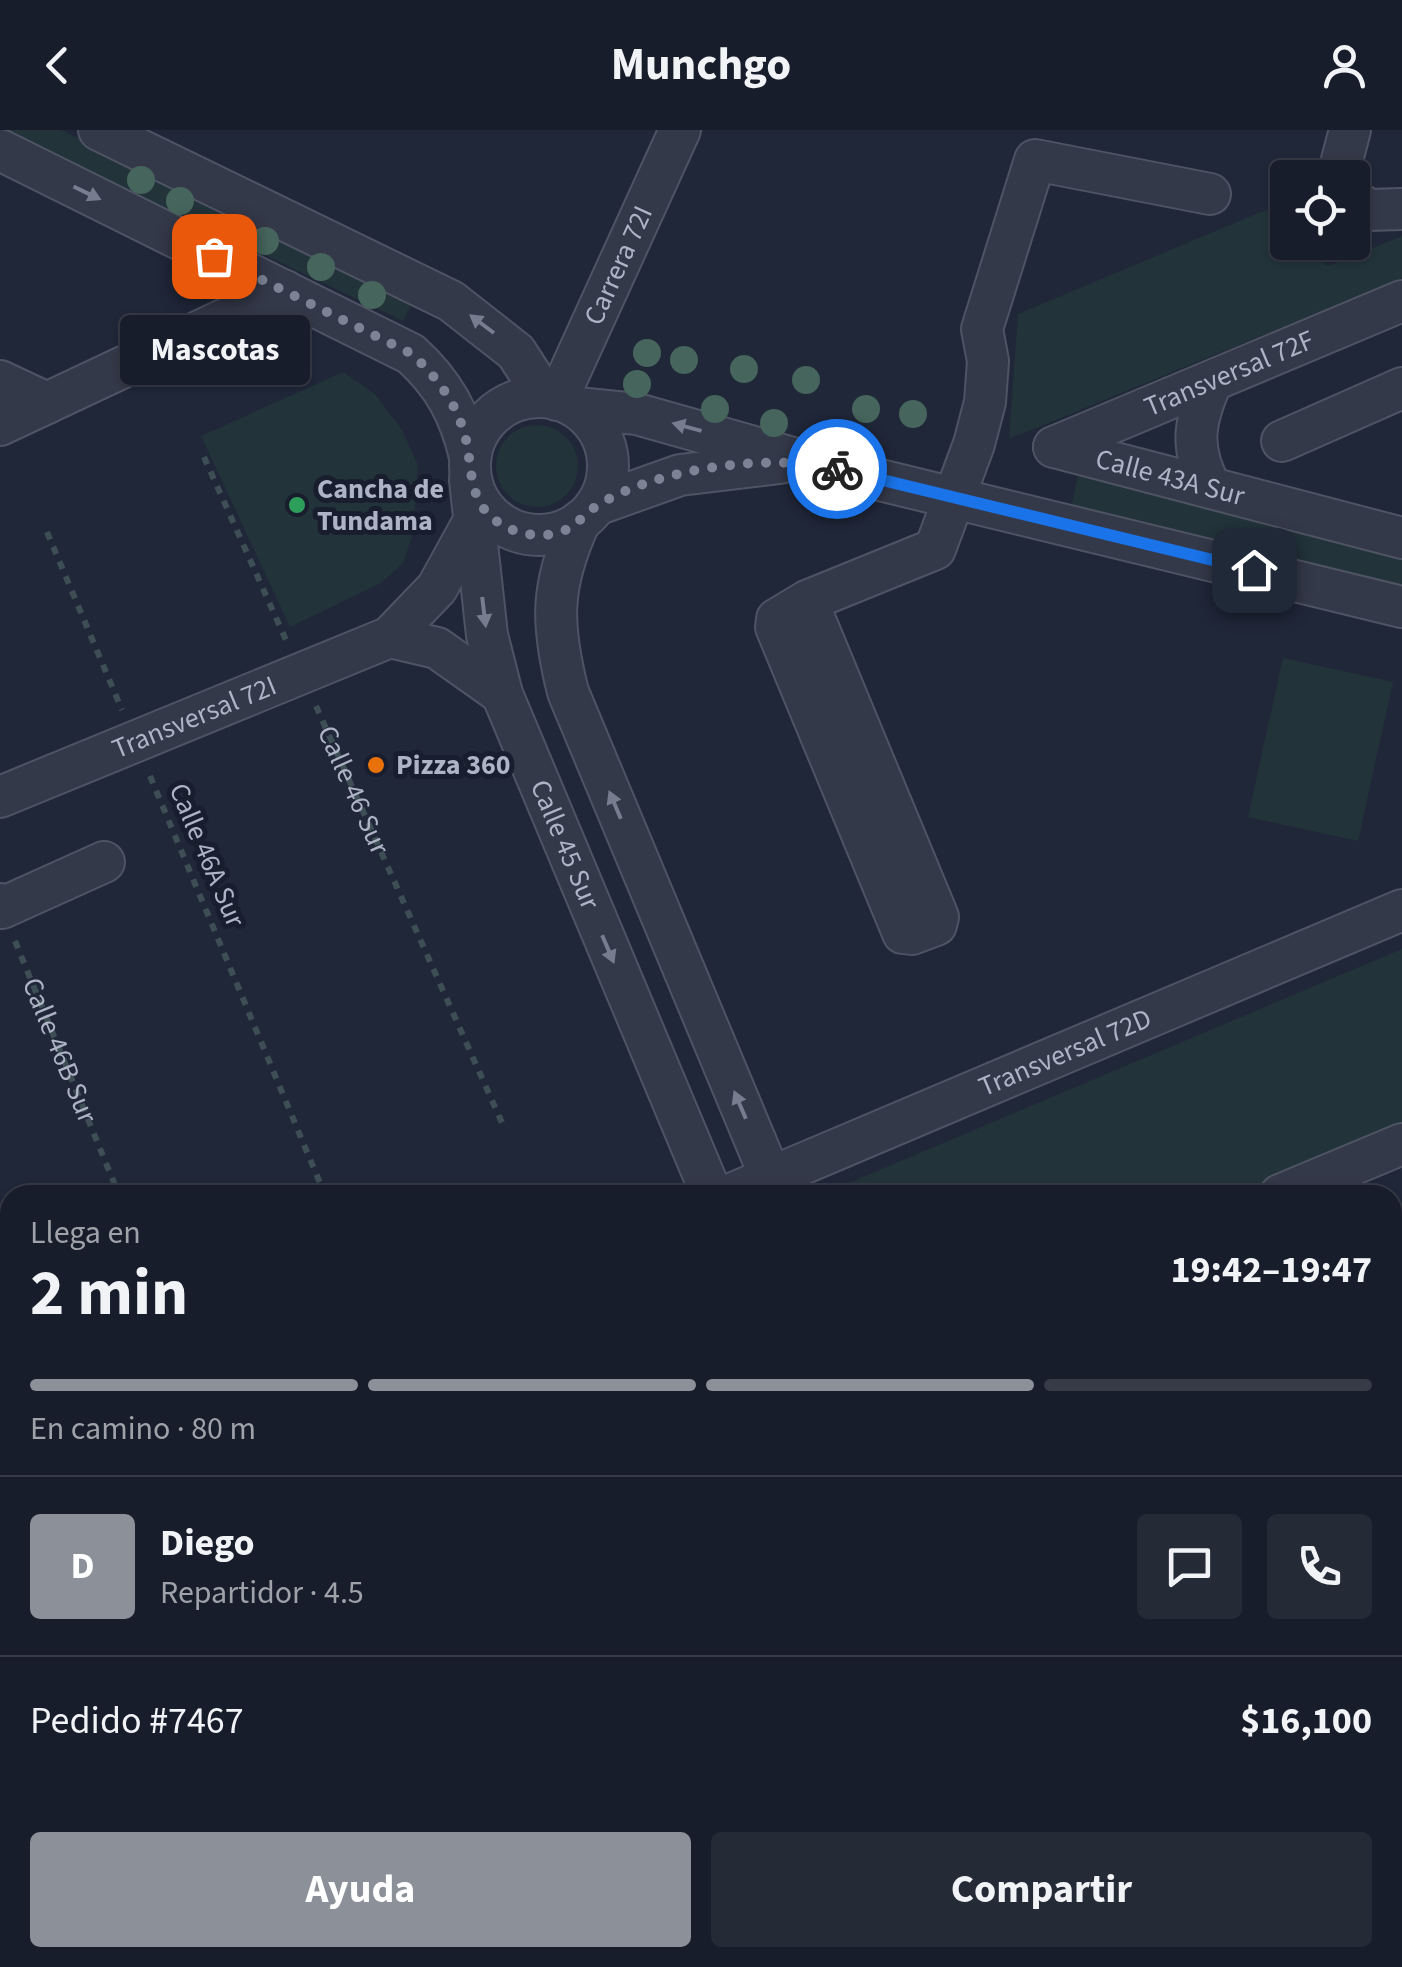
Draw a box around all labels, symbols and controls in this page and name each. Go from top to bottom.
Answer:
text: Munchgo [611,33,791,97]
icon: back [30,38,85,93]
icon: person [1317,38,1372,93]
map controls [1270,160,1370,260]
button: locate [1270,160,1370,260]
one-way arrow [73,184,102,201]
street label: Carrera 72I [574,199,663,331]
pin [172,214,257,299]
icon: bag [187,229,242,284]
one-way arrow [469,314,495,335]
callout: Mascotas [119,316,309,386]
street label: Transversal 72F [1138,320,1320,427]
text: Mascotas [150,327,280,373]
one-way arrow [671,418,702,434]
courier [787,419,887,519]
street label: Calle 43A Sur [1091,439,1249,516]
icon: bike [810,442,865,497]
place label: Cancha de Tundama [317,469,444,541]
marker: Cancha de Tundama [286,494,308,516]
pin [1212,528,1297,613]
icon: home [1227,543,1282,598]
one-way arrow [476,597,492,628]
street label: Transversal 72I [106,666,283,769]
street label: Calle 46 Sur [307,719,400,861]
place label: Pizza 360 [396,745,511,785]
marker: Pizza 360 [365,754,387,776]
street label: Calle 45 Sur [520,773,610,916]
street label: Calle 46A Sur [159,777,255,933]
one-way arrow [607,790,623,820]
one-way arrow [600,934,616,964]
street label: Calle 46B Sur [12,971,107,1129]
street label: Transversal 72D [973,998,1158,1107]
one-way arrow [732,1090,748,1120]
text: Llega en [30,1210,141,1256]
text: 19:42–19:47 [1170,1243,1372,1297]
text: 2 min [30,1247,188,1340]
text: En camino · 80 m [30,1406,256,1452]
button: chat [1137,1514,1242,1619]
button: phone [1267,1514,1372,1619]
text: Diego [160,1516,255,1570]
text: D [70,1539,95,1593]
text: Repartidor · 4.5 [160,1570,364,1616]
text: Pedido #7467 [30,1694,244,1748]
text: $16,100 [1240,1694,1372,1748]
button: Ayuda [30,1832,691,1947]
button: Compartir [711,1832,1372,1947]

